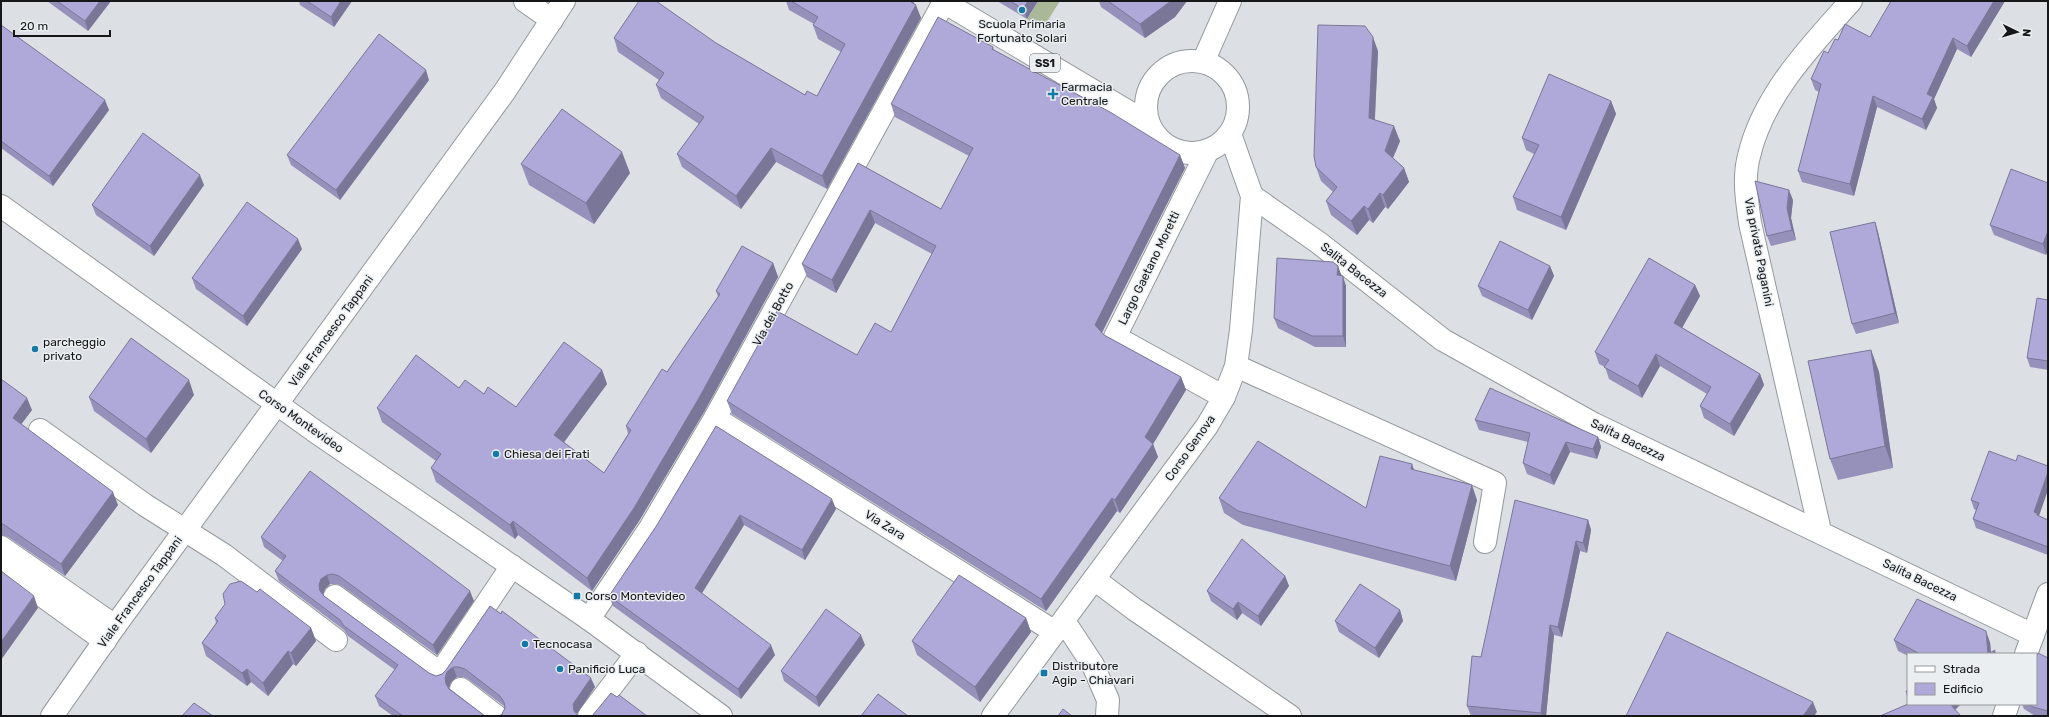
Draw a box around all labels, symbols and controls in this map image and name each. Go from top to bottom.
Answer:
marker: Scuola Primaria Fortunato Solari [1017,5,1027,15]
scale bar [14,12,110,38]
north arrow [1997,12,2037,52]
place label: Scuola Primaria Fortunato Solari [977,17,1067,45]
text: 20 m [20,19,48,33]
text: N [2020,28,2033,37]
road number: SS1 [1030,54,1060,72]
place label: Farmacia Centrale [1061,80,1112,108]
marker: Farmacia Centrale [1048,89,1058,99]
street label: Via privata Paganini [1742,196,1776,308]
street label: Largo Gaetano Moretti [1115,209,1183,327]
street label: Salita Bacezza [1318,240,1390,300]
street label: Viale Francesco Tappani [286,272,376,389]
street label: Via dei Botto [750,279,796,348]
place label: parcheggio privato [43,335,106,363]
marker: parcheggio privato [30,344,40,354]
street label: Corso Montevideo [256,386,346,456]
street label: Corso Genova [1162,412,1218,484]
street label: Salita Bacezza [1589,416,1667,464]
place label: Chiesa dei Frati [504,447,590,461]
marker: Chiesa dei Frati [491,449,501,459]
street label: Via Zara [862,507,908,543]
street label: Viale Francesco Tappani [95,533,185,650]
street label: Salita Bacezza [1881,556,1959,604]
place label: Corso Montevideo [585,589,686,603]
marker: Corso Montevideo [572,591,582,601]
place label: Tecnocasa [533,637,592,651]
marker: Tecnocasa [520,639,530,649]
legend [1907,653,2037,705]
place label: Distributore Agip - Chiavari [1052,659,1134,687]
place label: Panificio Luca [568,662,645,676]
text: Strada [1943,662,1980,676]
marker: Panificio Luca [555,664,565,674]
marker: Distributore Agip - Chiavari [1039,668,1049,678]
text: Edificio [1943,682,1983,696]

